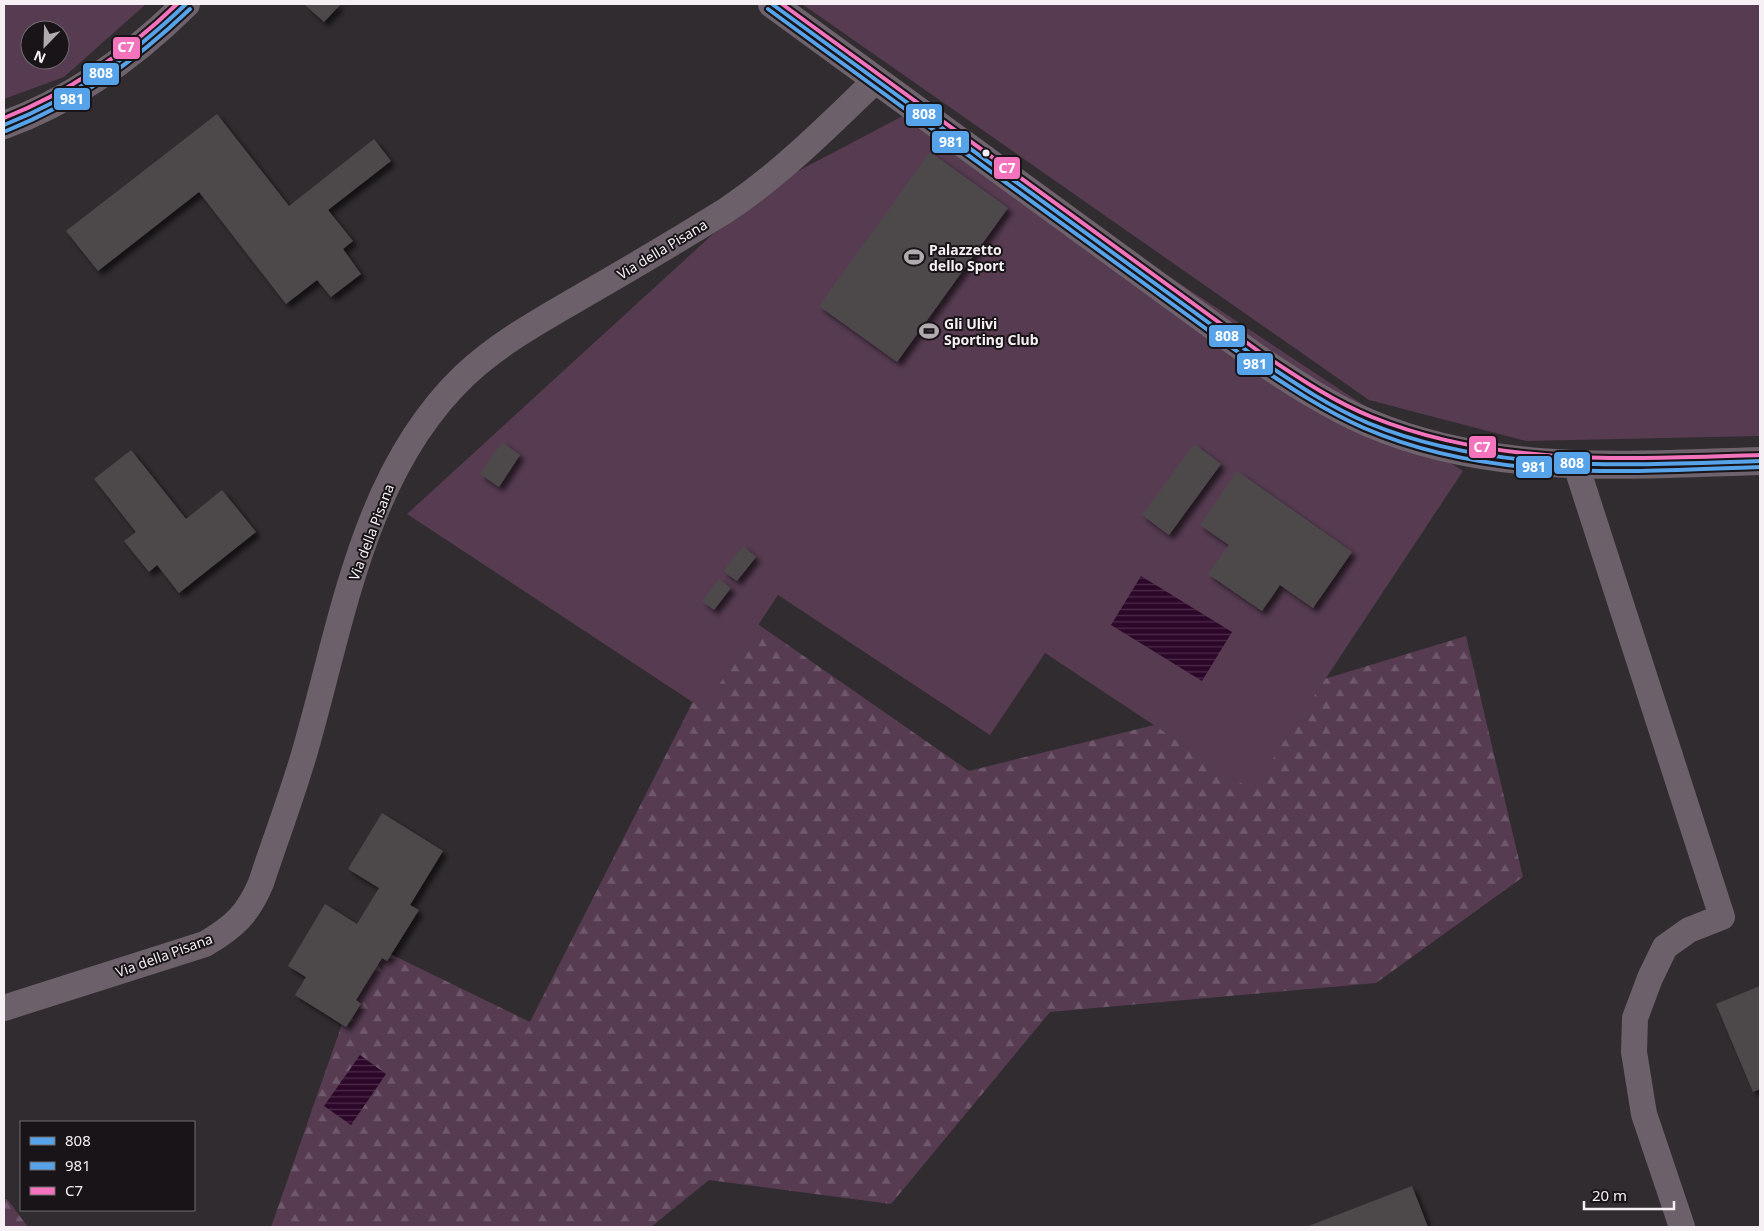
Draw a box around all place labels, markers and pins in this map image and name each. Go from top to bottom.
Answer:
unlabelled marker [981,148,991,158]
place label: Palazzetto dello Sport [929,240,1005,275]
sports icon: Palazzetto dello Sport [903,246,925,268]
place label: Gli Ulivi Sporting Club [944,314,1039,349]
sports icon: Gli Ulivi Sporting Club [918,320,940,342]

